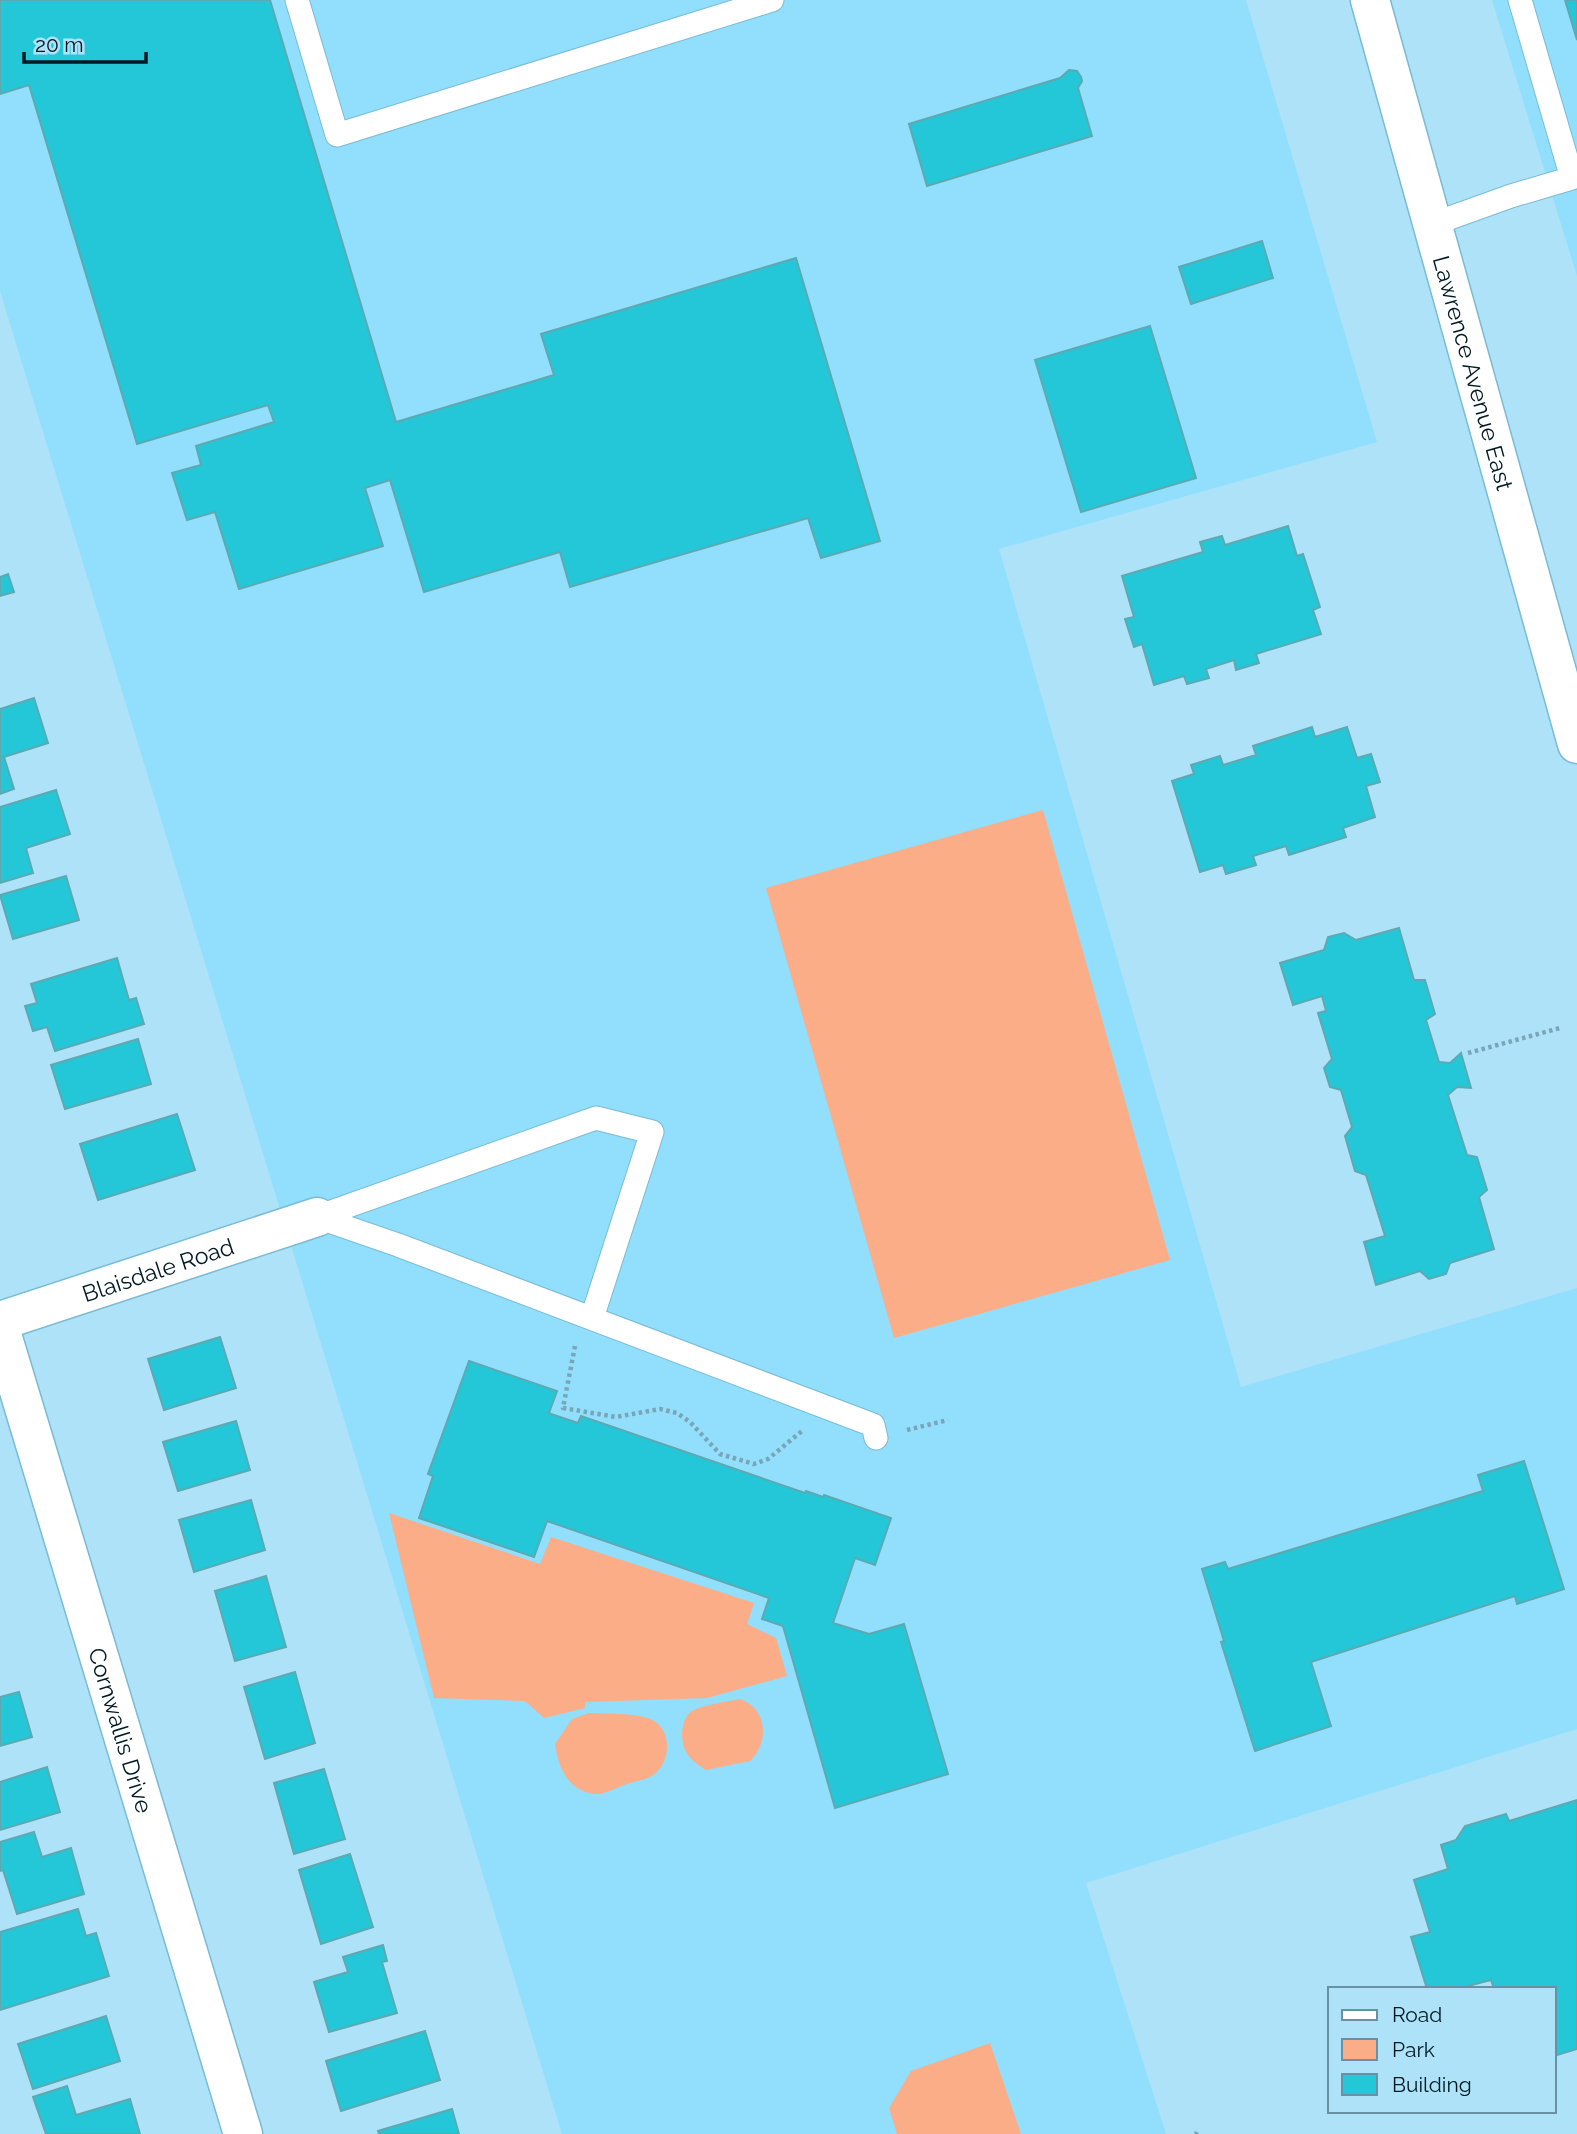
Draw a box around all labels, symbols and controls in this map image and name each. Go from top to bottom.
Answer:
scale bar [24,21,147,65]
text: 20 m [35,32,83,57]
street label: Lawrence Avenue East [1428,253,1519,493]
street label: Blaisdale Road [78,1232,237,1307]
street label: Cornwallis Drive [84,1644,159,1816]
legend [1328,1987,1556,2113]
text: Road [1392,2002,1442,2027]
text: Park [1392,2037,1435,2062]
text: Building [1392,2072,1472,2097]

